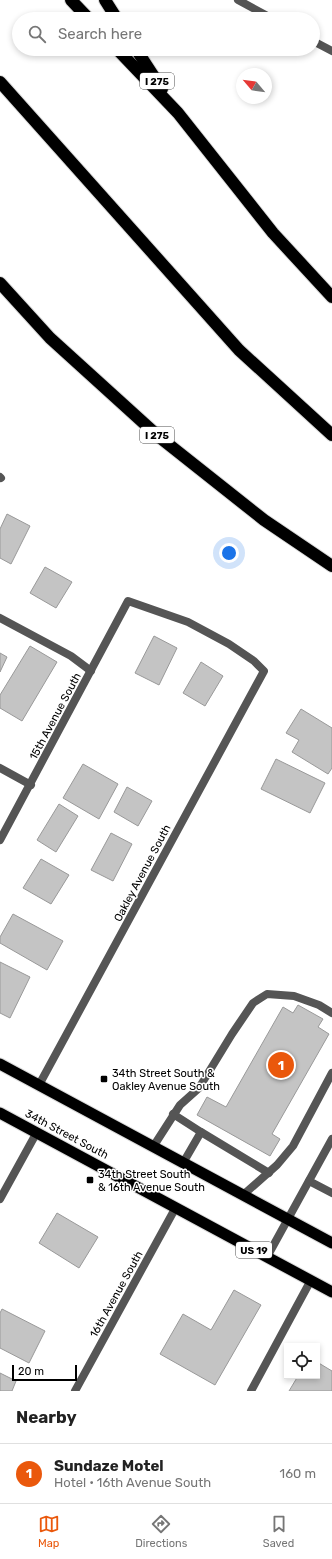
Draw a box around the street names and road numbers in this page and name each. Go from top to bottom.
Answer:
road number: I 275 [140,73,174,89]
road number: I 275 [140,427,174,443]
street label: 15th Avenue South [27,671,84,762]
street label: Oakley Avenue South [111,823,174,924]
street label: 34th Street South [23,1107,111,1162]
road number: US 19 [236,1242,272,1258]
street label: 16th Avenue South [87,1249,146,1340]

